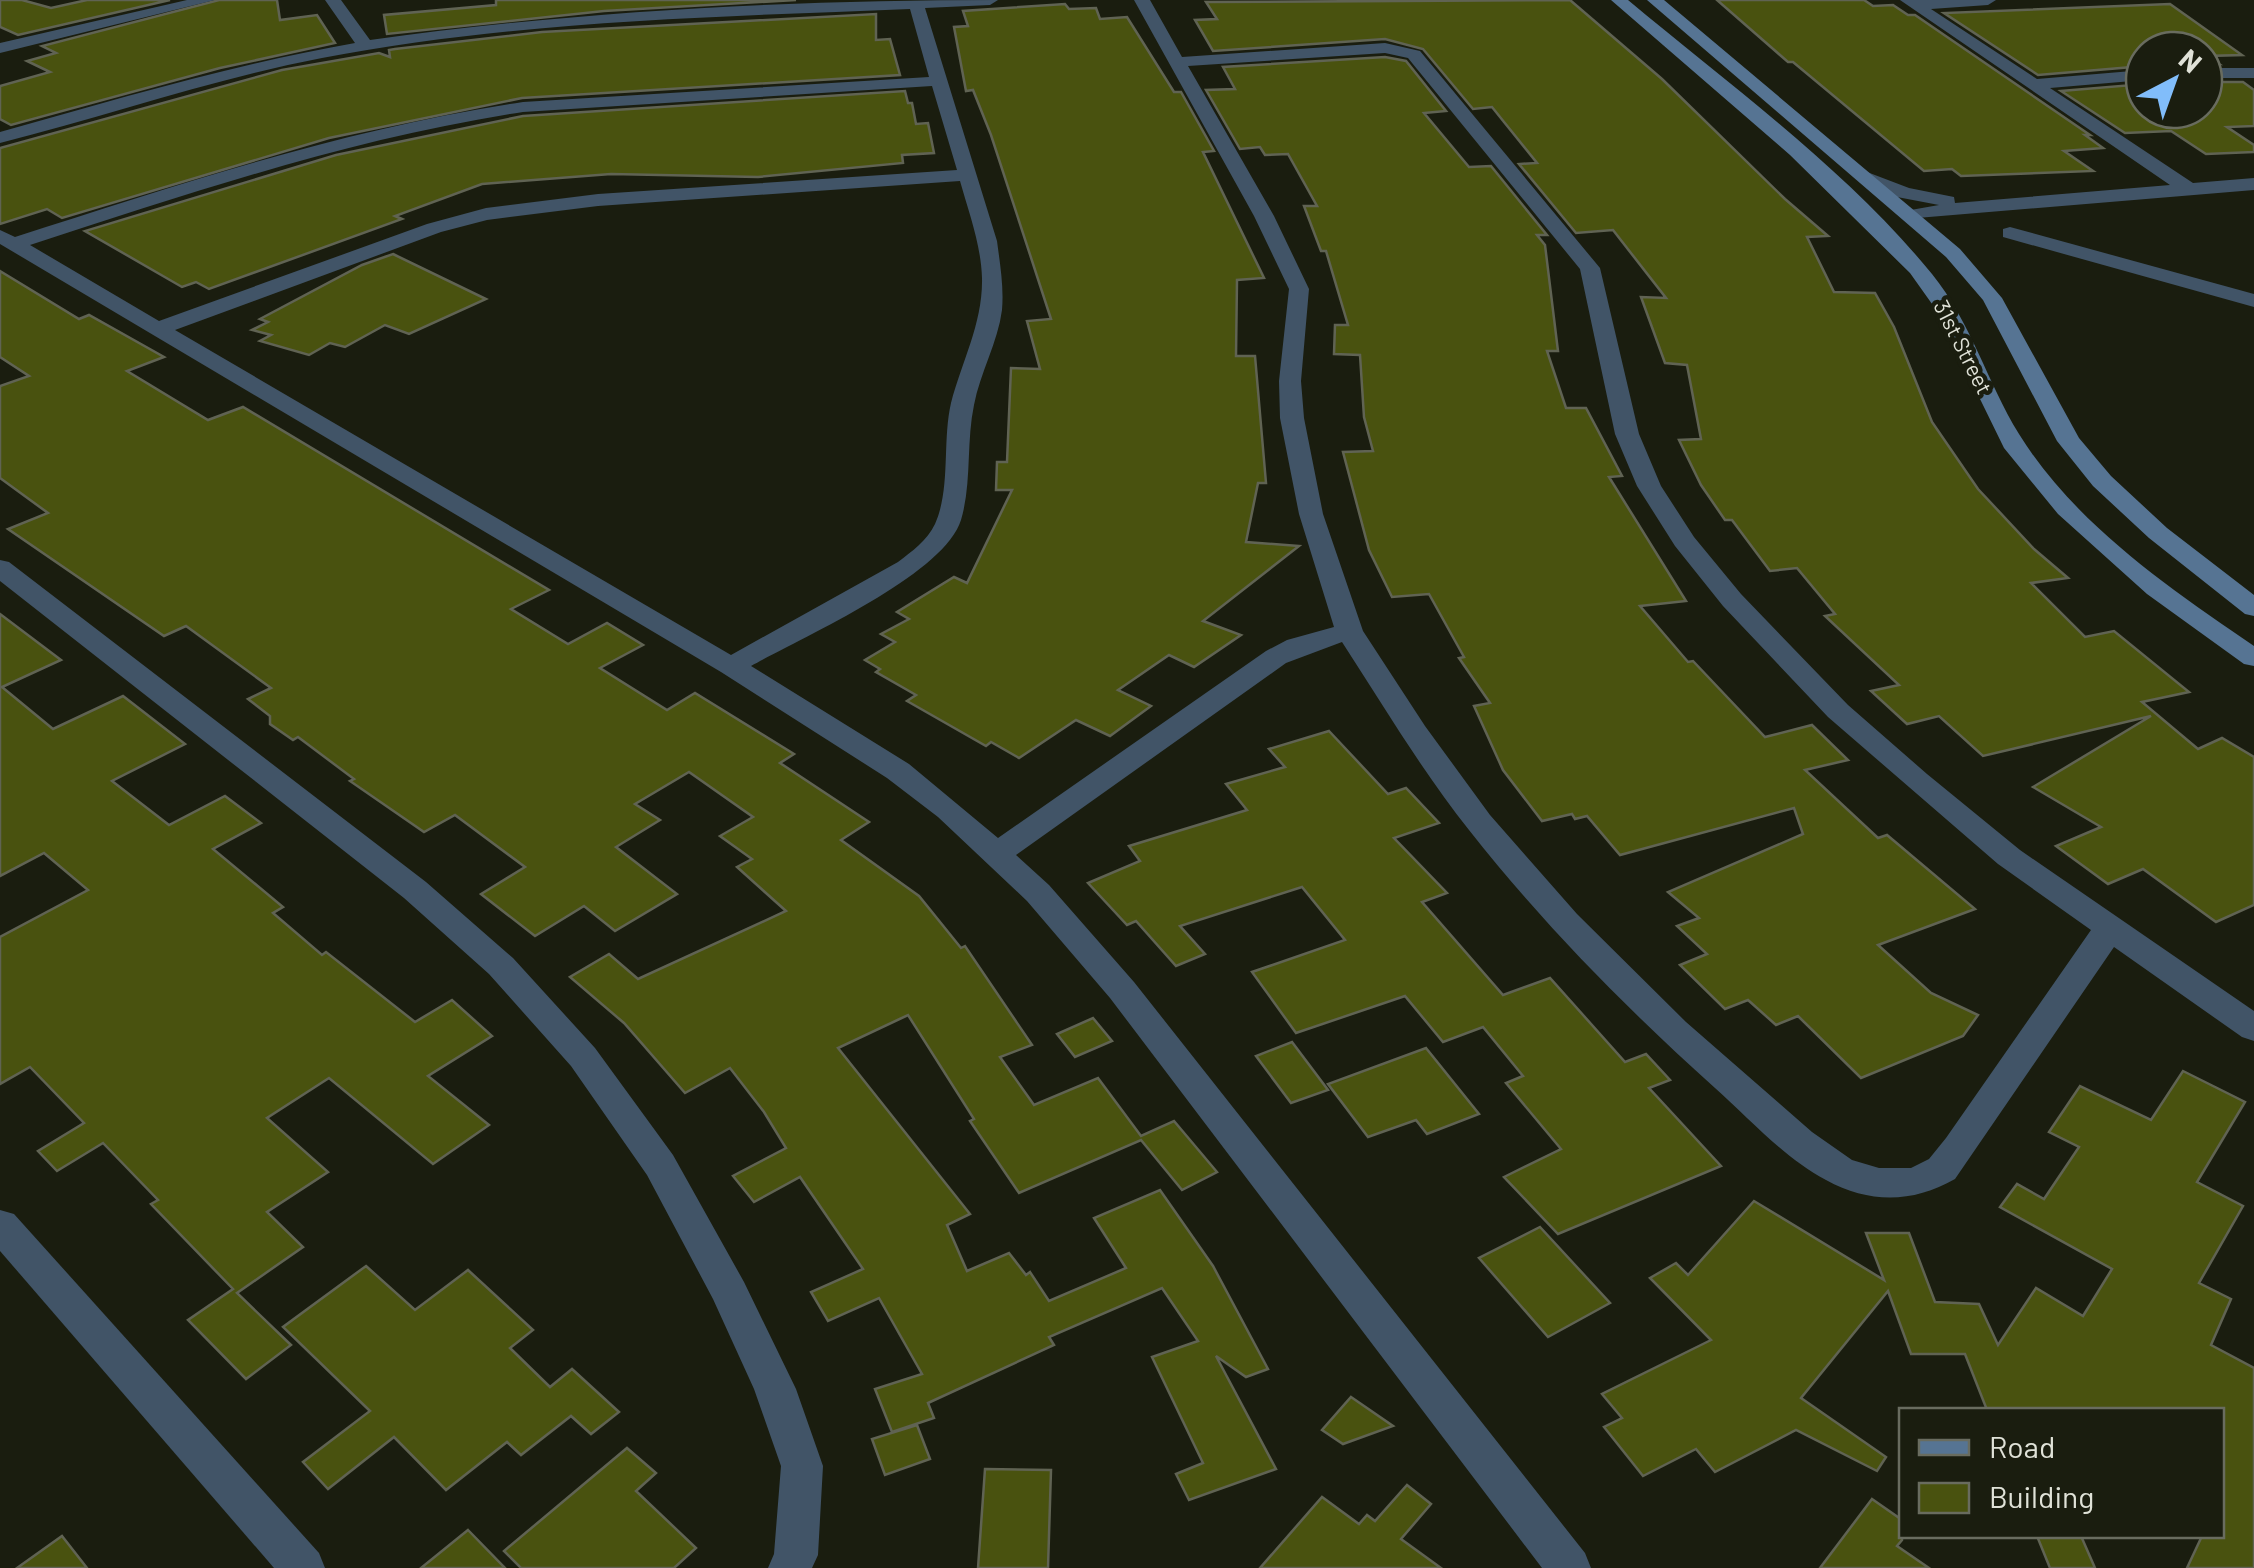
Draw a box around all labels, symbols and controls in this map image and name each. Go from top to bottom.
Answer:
north arrow [2124,30,2224,130]
text: N [2173,41,2209,79]
street label: 31st Street [1929,295,1999,398]
legend [1899,1408,2224,1538]
text: Road [1989,1428,2055,1464]
text: Building [1989,1478,2094,1514]

